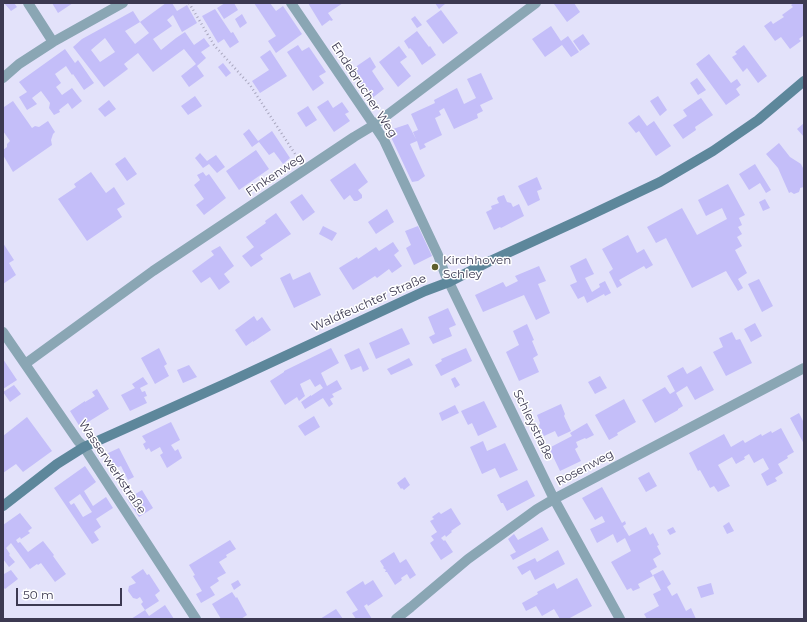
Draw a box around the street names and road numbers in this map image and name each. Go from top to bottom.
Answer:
street label: Endebrucher Weg [328,40,400,140]
street label: Finkenweg [243,150,307,200]
street label: Waldfeuchter Straße [309,271,429,335]
street label: Schleystraße [510,388,556,462]
street label: Wasserwerkstraße [75,417,149,517]
street label: Rosenweg [554,447,616,489]

